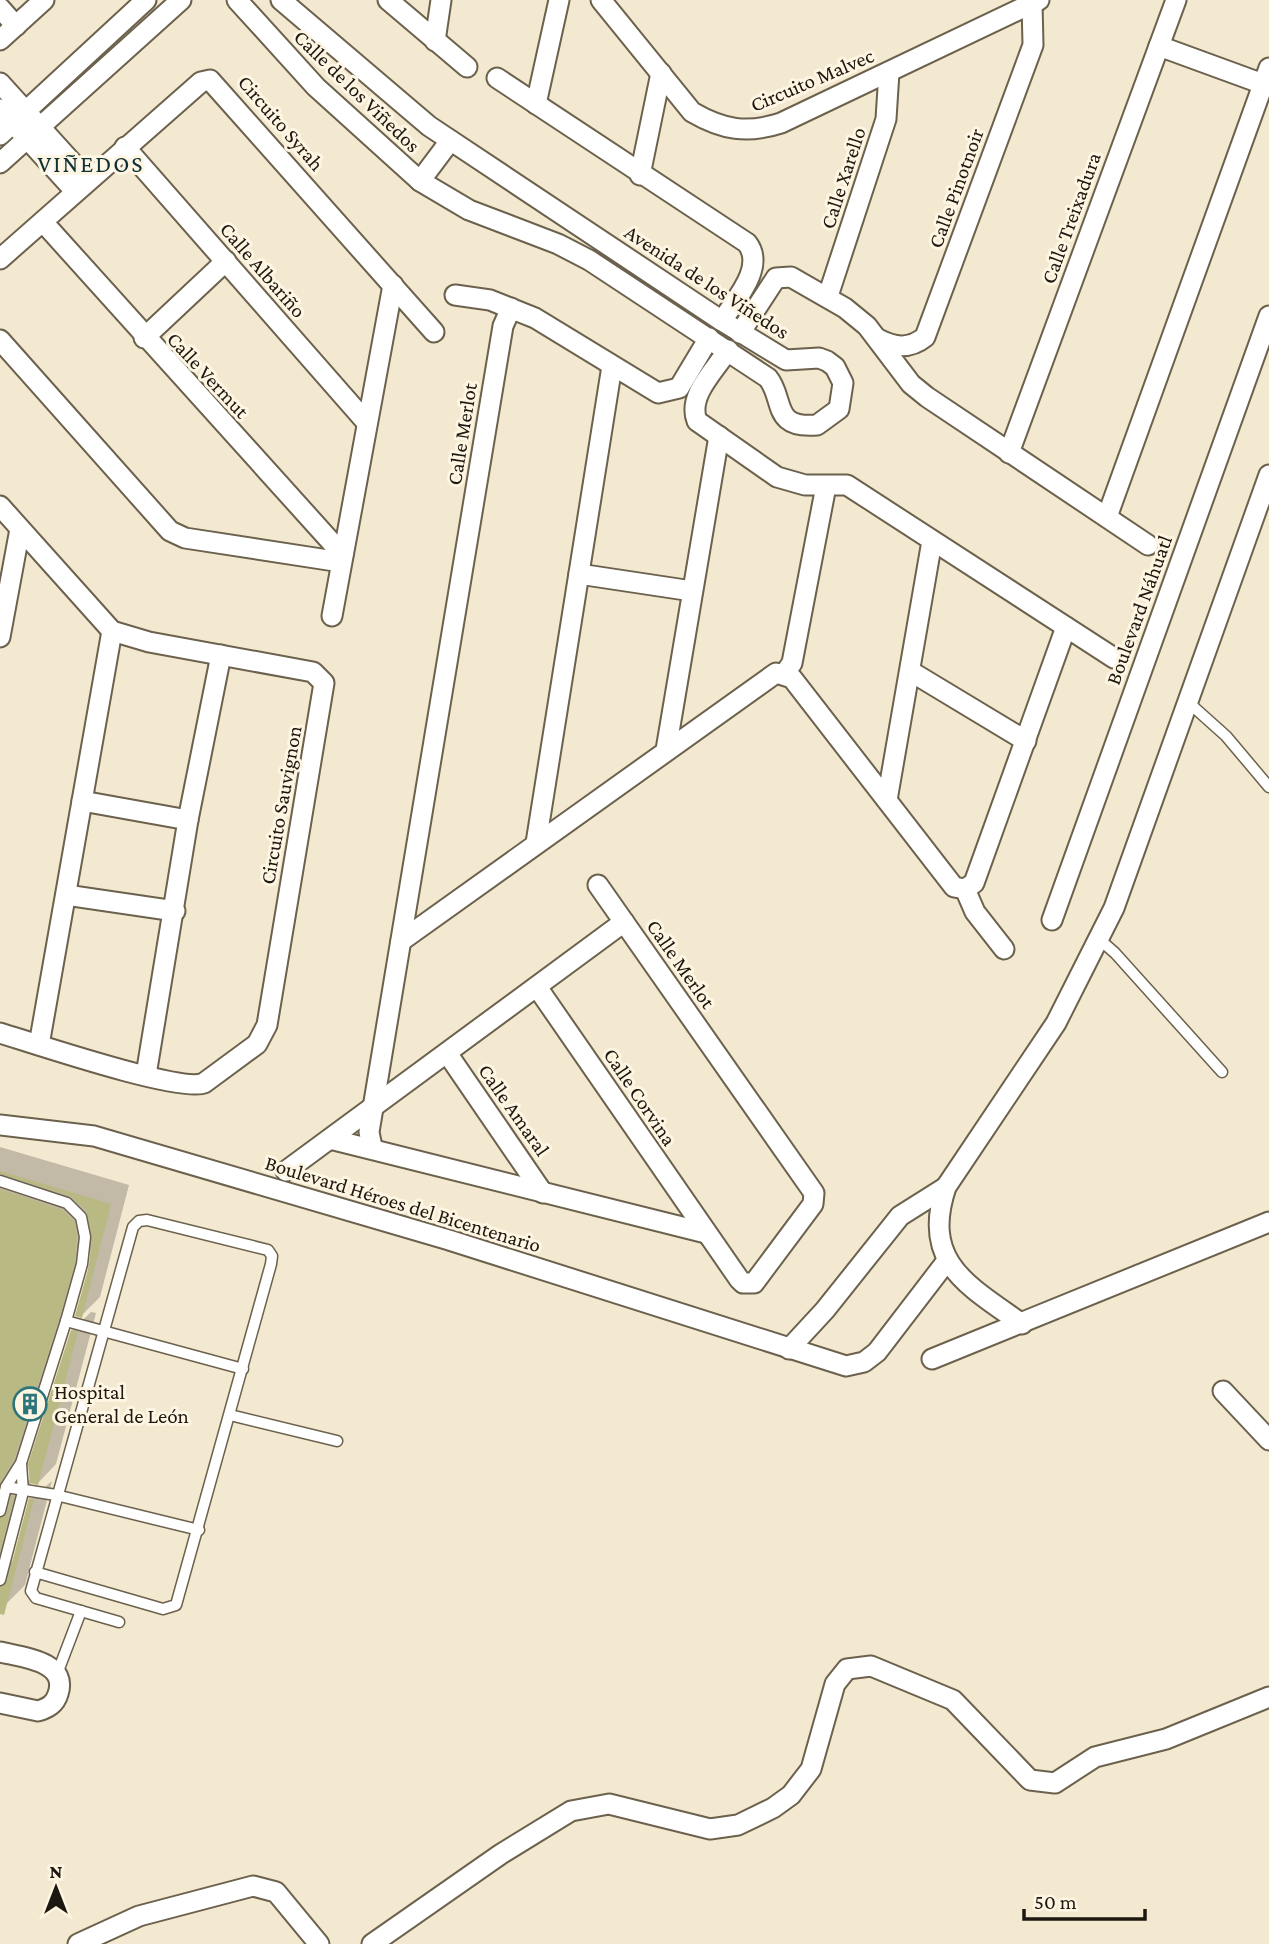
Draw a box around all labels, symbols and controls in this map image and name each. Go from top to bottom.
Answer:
street label: Calle de los Viñedos [289,25,425,157]
street label: Circuito Malvec [747,43,877,117]
street label: Circuito Syrah [233,70,329,176]
street label: Calle Xarello [815,124,871,232]
street label: Calle Pinotnoir [923,124,989,251]
street label: Calle Treixadura [1036,149,1106,287]
district label: VIÑEDOS [37,150,145,177]
street label: Calle Albariño [215,217,311,323]
street label: Avenida de los Viñedos [620,220,794,344]
street label: Calle Vermut [162,327,255,424]
street label: Calle Merlot [442,380,482,487]
street label: Boulevard Náhuatl [1101,532,1177,688]
street label: Circuito Sauvignon [255,724,307,886]
street label: Calle Merlot [642,915,721,1014]
street label: Calle Corvina [599,1044,682,1151]
street label: Calle Amaral [473,1059,555,1161]
street label: Boulevard Héroes del Bicentenario [262,1151,544,1257]
place label: Hospital General de León [54,1380,189,1428]
building icon: Hospital General de León [11,1385,49,1423]
north arrow [21,1853,91,1923]
text: N [50,1861,63,1882]
scale bar [1024,1878,1145,1922]
text: 50 m [1034,1890,1077,1914]

